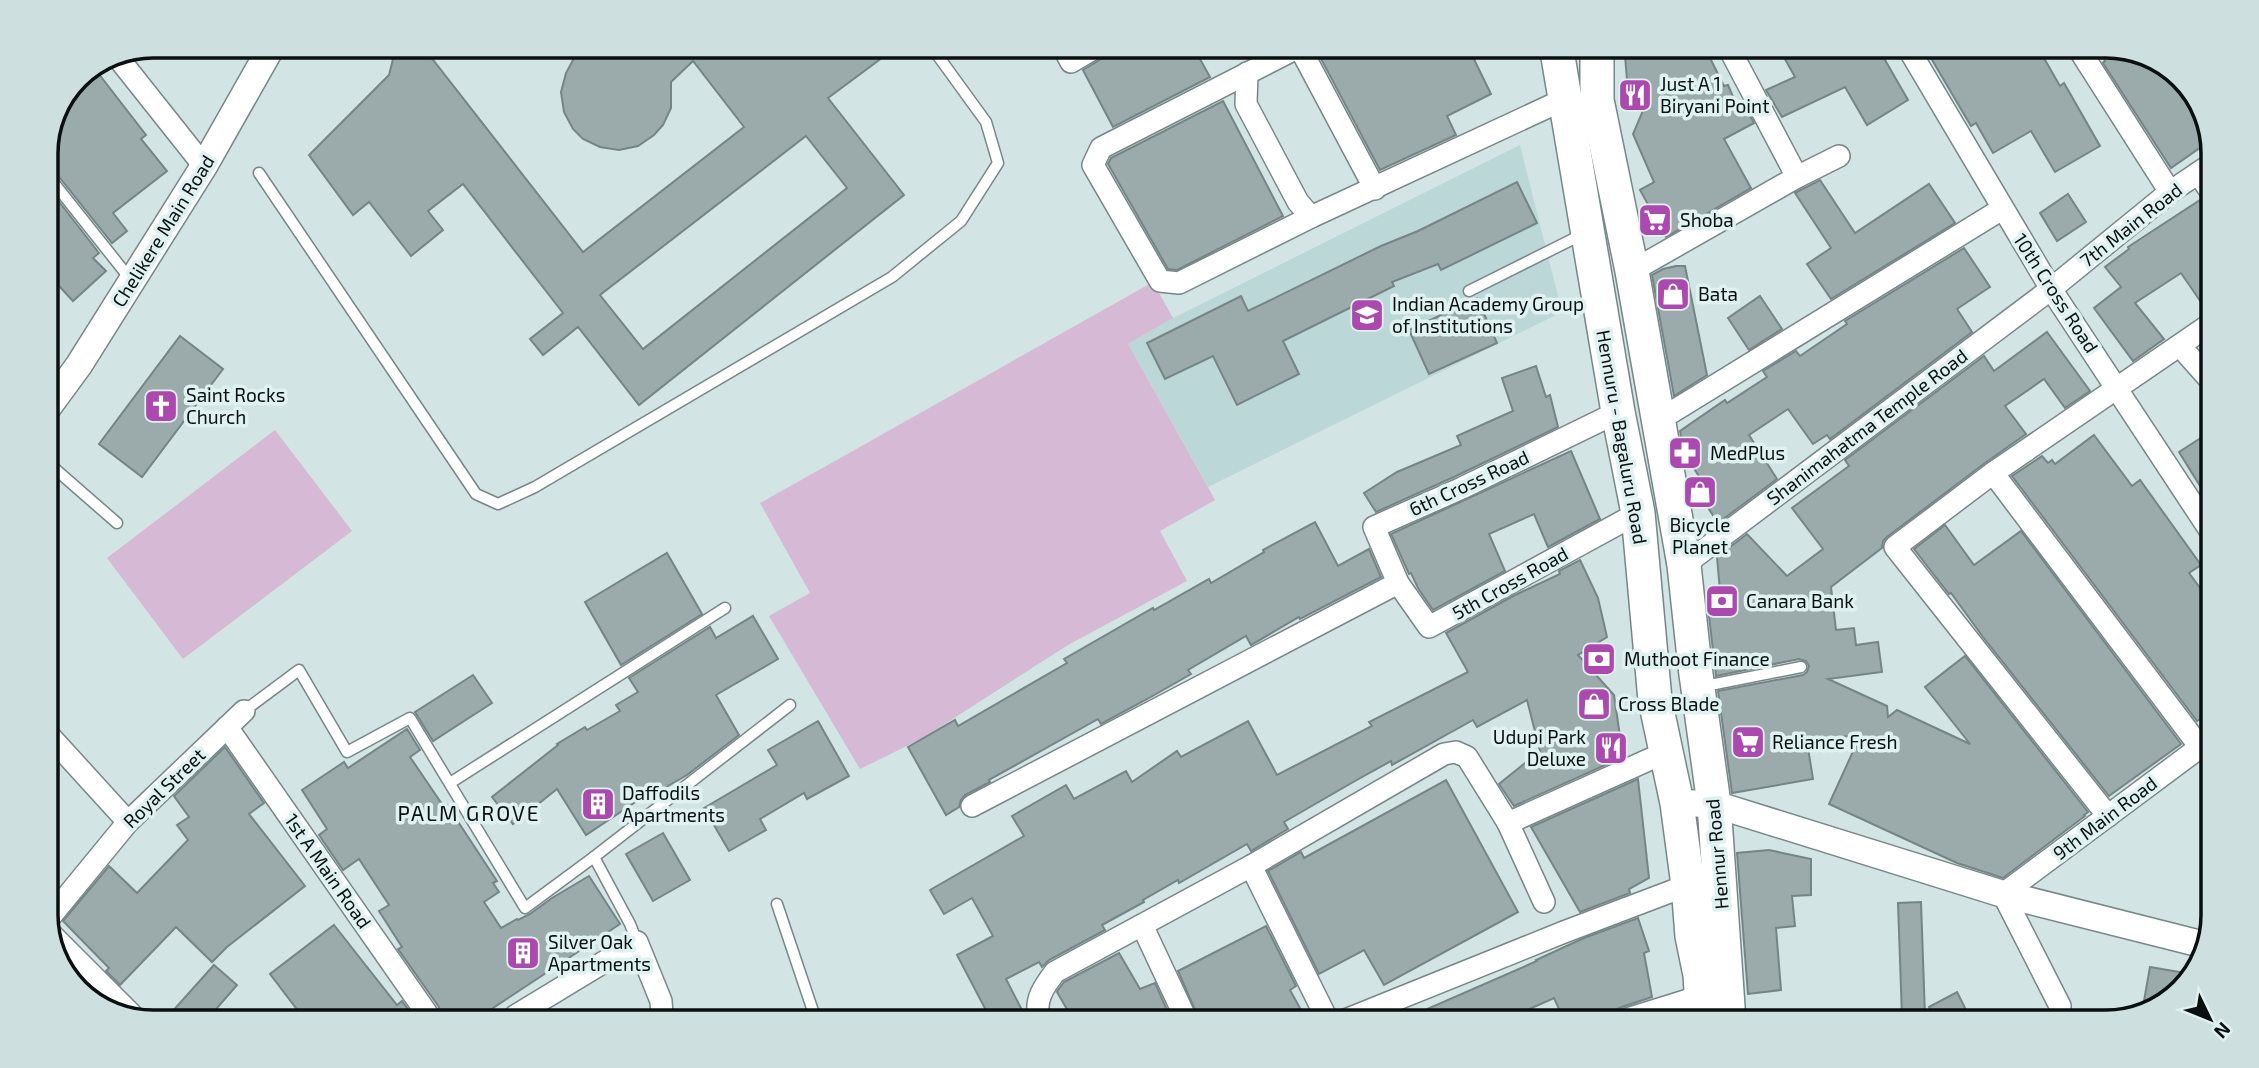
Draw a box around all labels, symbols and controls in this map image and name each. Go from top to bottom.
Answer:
place label: Just A 1 Biryani Point [1660,72,1769,117]
restaurant icon: Just A 1 Biryani Point [1616,76,1654,114]
street label: Chelikere Main Road [107,151,219,311]
street label: 7th Main Road [2075,178,2186,272]
supermarket icon: Shoba [1636,201,1674,239]
place label: Shoba [1680,208,1734,231]
street label: 10th Cross Road [2009,229,2104,357]
shop icon: Bata [1654,275,1692,313]
place label: Bata [1698,282,1738,305]
place label: Indian Academy Group of Institutions [1392,292,1584,337]
school or university icon: Indian Academy Group of Institutions [1348,296,1386,334]
street label: Hennuru - Bagaluru Road [1592,328,1653,546]
street label: Shanimahatma Temple Road [1762,344,1972,510]
place label: Saint Rocks Church [186,383,285,428]
church icon: Saint Rocks Church [142,387,180,425]
pharmacy icon: MedPlus [1666,434,1704,472]
place label: MedPlus [1710,441,1785,464]
street label: 6th Cross Road [1405,445,1532,520]
shop icon: Bicycle Planet [1681,473,1719,511]
place label: Bicycle Planet [1670,513,1730,558]
street label: 5th Cross Road [1448,541,1572,624]
bank icon: Canara Bank [1703,582,1741,620]
place label: Canara Bank [1746,589,1854,612]
bank icon: Muthoot Finance [1580,640,1618,678]
place label: Muthoot Finance [1624,647,1770,670]
shop icon: Cross Blade [1575,685,1613,723]
place label: Cross Blade [1618,692,1719,715]
supermarket icon: Reliance Fresh [1729,723,1767,761]
place label: Udupi Park Deluxe [1493,725,1586,770]
restaurant icon: Udupi Park Deluxe [1592,729,1630,767]
place label: Reliance Fresh [1772,730,1897,753]
street label: Royal Street [118,743,209,832]
street label: 9th Main Road [2048,771,2161,864]
place label: Daffodils Apartments [622,781,725,826]
building icon: Daffodils Apartments [579,785,617,823]
street label: Hennur Road [1700,798,1733,910]
district label: PALM GROVE [397,800,541,825]
street label: 1st A Main Road [280,809,376,932]
place label: Silver Oak Apartments [548,930,651,975]
building icon: Silver Oak Apartments [504,934,542,972]
north arrow [2175,984,2245,1054]
text: N [2210,1018,2236,1044]

